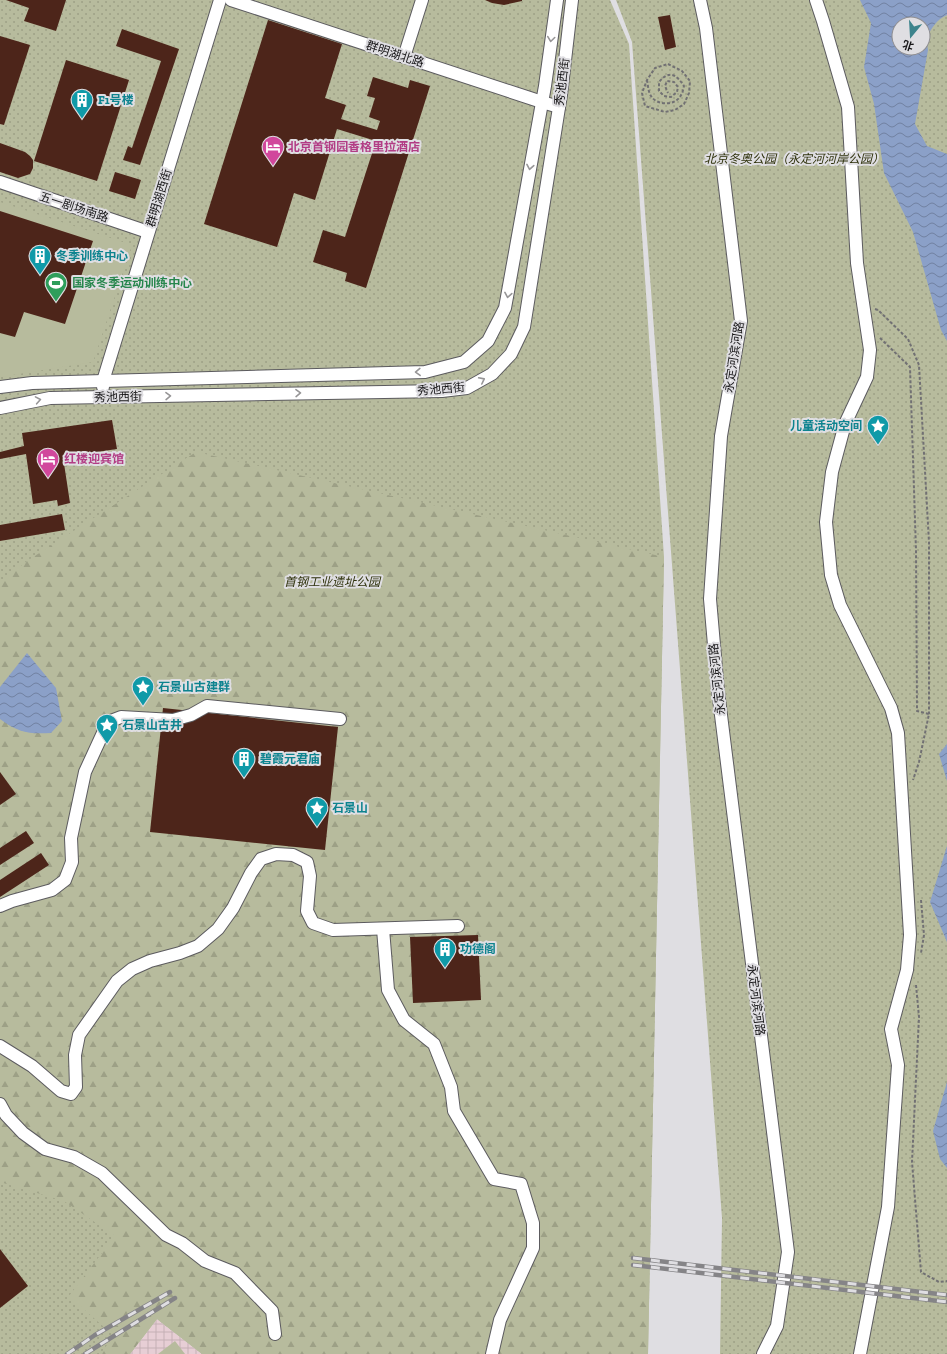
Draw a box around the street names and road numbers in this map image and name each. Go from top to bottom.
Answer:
street label: 群明湖北路 [364,38,426,70]
street label: 秀池西街 [552,57,572,107]
street label: 群明湖西街 [144,167,174,229]
street label: 五一剧场南路 [38,189,110,225]
street label: 永定河滨河路 [721,320,747,394]
street label: 秀池西街 [416,380,466,398]
street label: 秀池西街 [94,390,142,404]
street label: 永定河滨河路 [706,642,728,716]
street label: 永定河滨河路 [745,963,767,1037]

